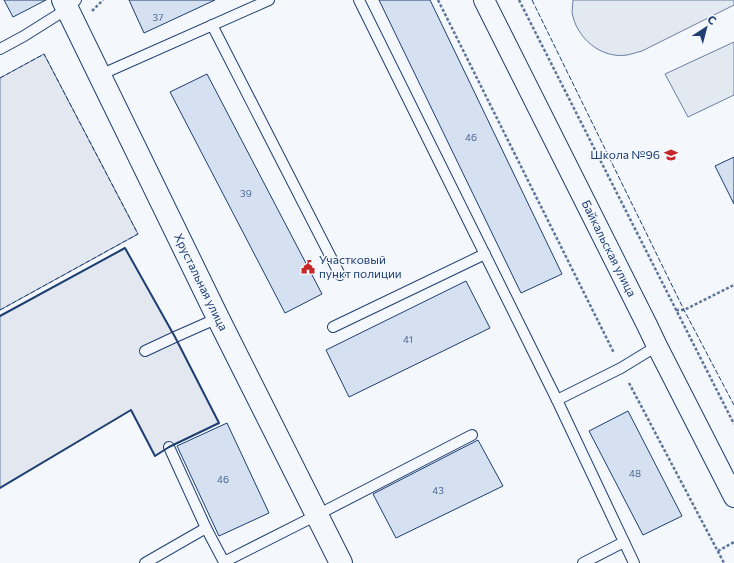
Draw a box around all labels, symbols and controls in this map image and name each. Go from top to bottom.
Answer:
north arrow [686,8,726,48]
house number: 37 [153,11,163,23]
text: С [705,12,719,27]
house number: 46 [465,131,477,143]
place label: Школа №96 [590,147,660,161]
school or university icon: Школа №96 [663,147,679,163]
house number: 39 [240,187,252,199]
street label: Байкальская улица [579,197,640,299]
street label: Хрустальная улица [172,231,231,333]
place label: Участковый пункт полиции [319,252,402,280]
public building icon: Участковый пункт полиции [300,259,316,275]
house number: 41 [403,333,413,345]
house number: 48 [629,467,641,479]
house number: 46 [217,473,229,485]
house number: 43 [432,484,444,496]

